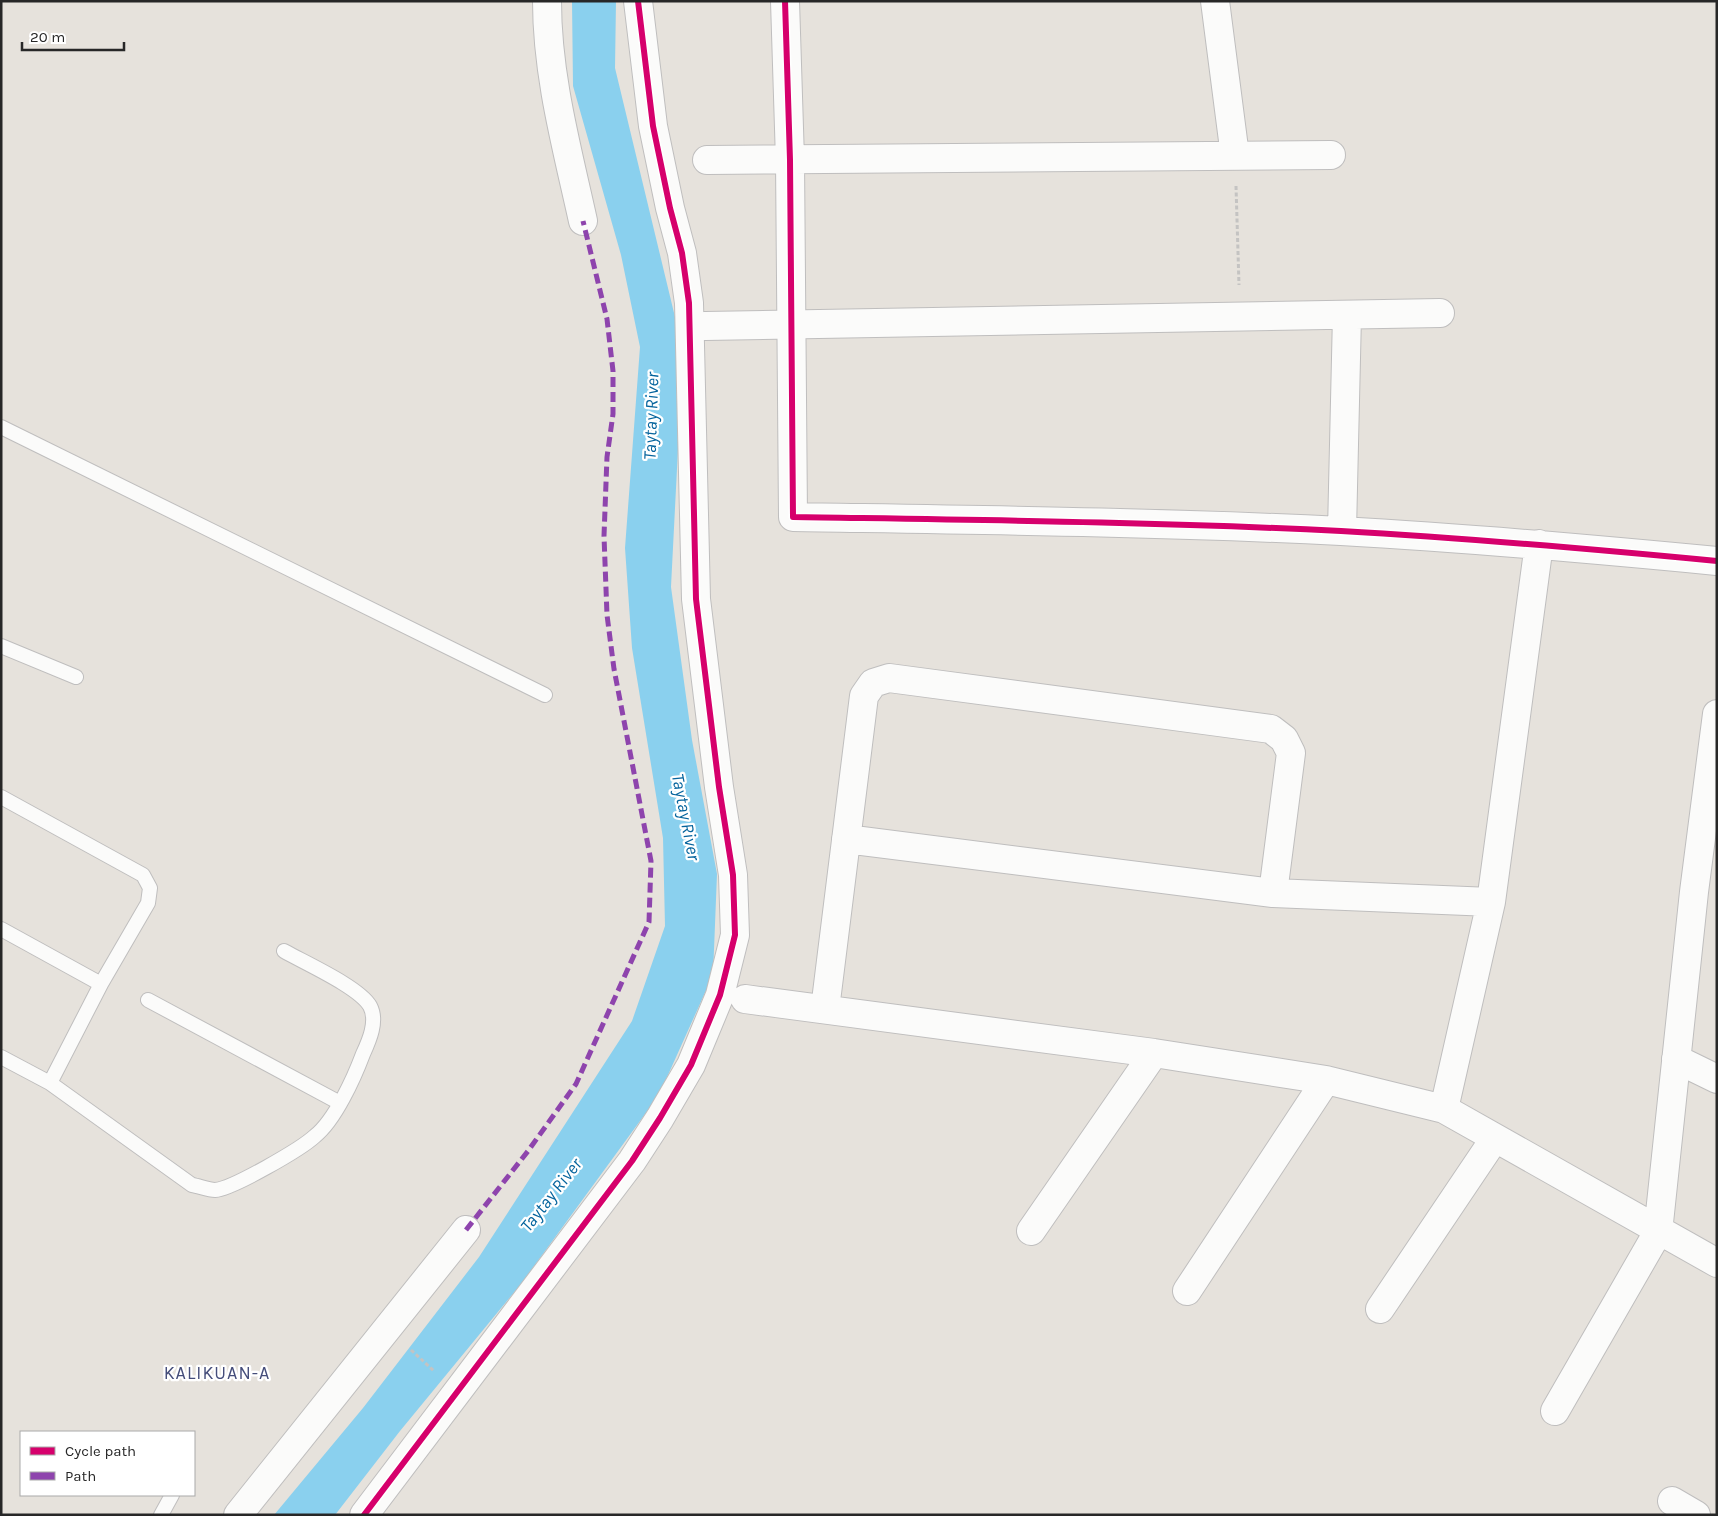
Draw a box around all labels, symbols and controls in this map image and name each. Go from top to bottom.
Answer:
scale bar [22,20,125,52]
text: 20 m [30,28,65,46]
water label: Taytay River [638,371,664,460]
water label: Taytay River [667,772,705,863]
water label: Taytay River [515,1153,587,1236]
district label: KALIKUAN-A [164,1362,270,1384]
legend [20,1431,195,1496]
text: Cycle path [65,1442,136,1460]
text: Path [65,1467,96,1485]

